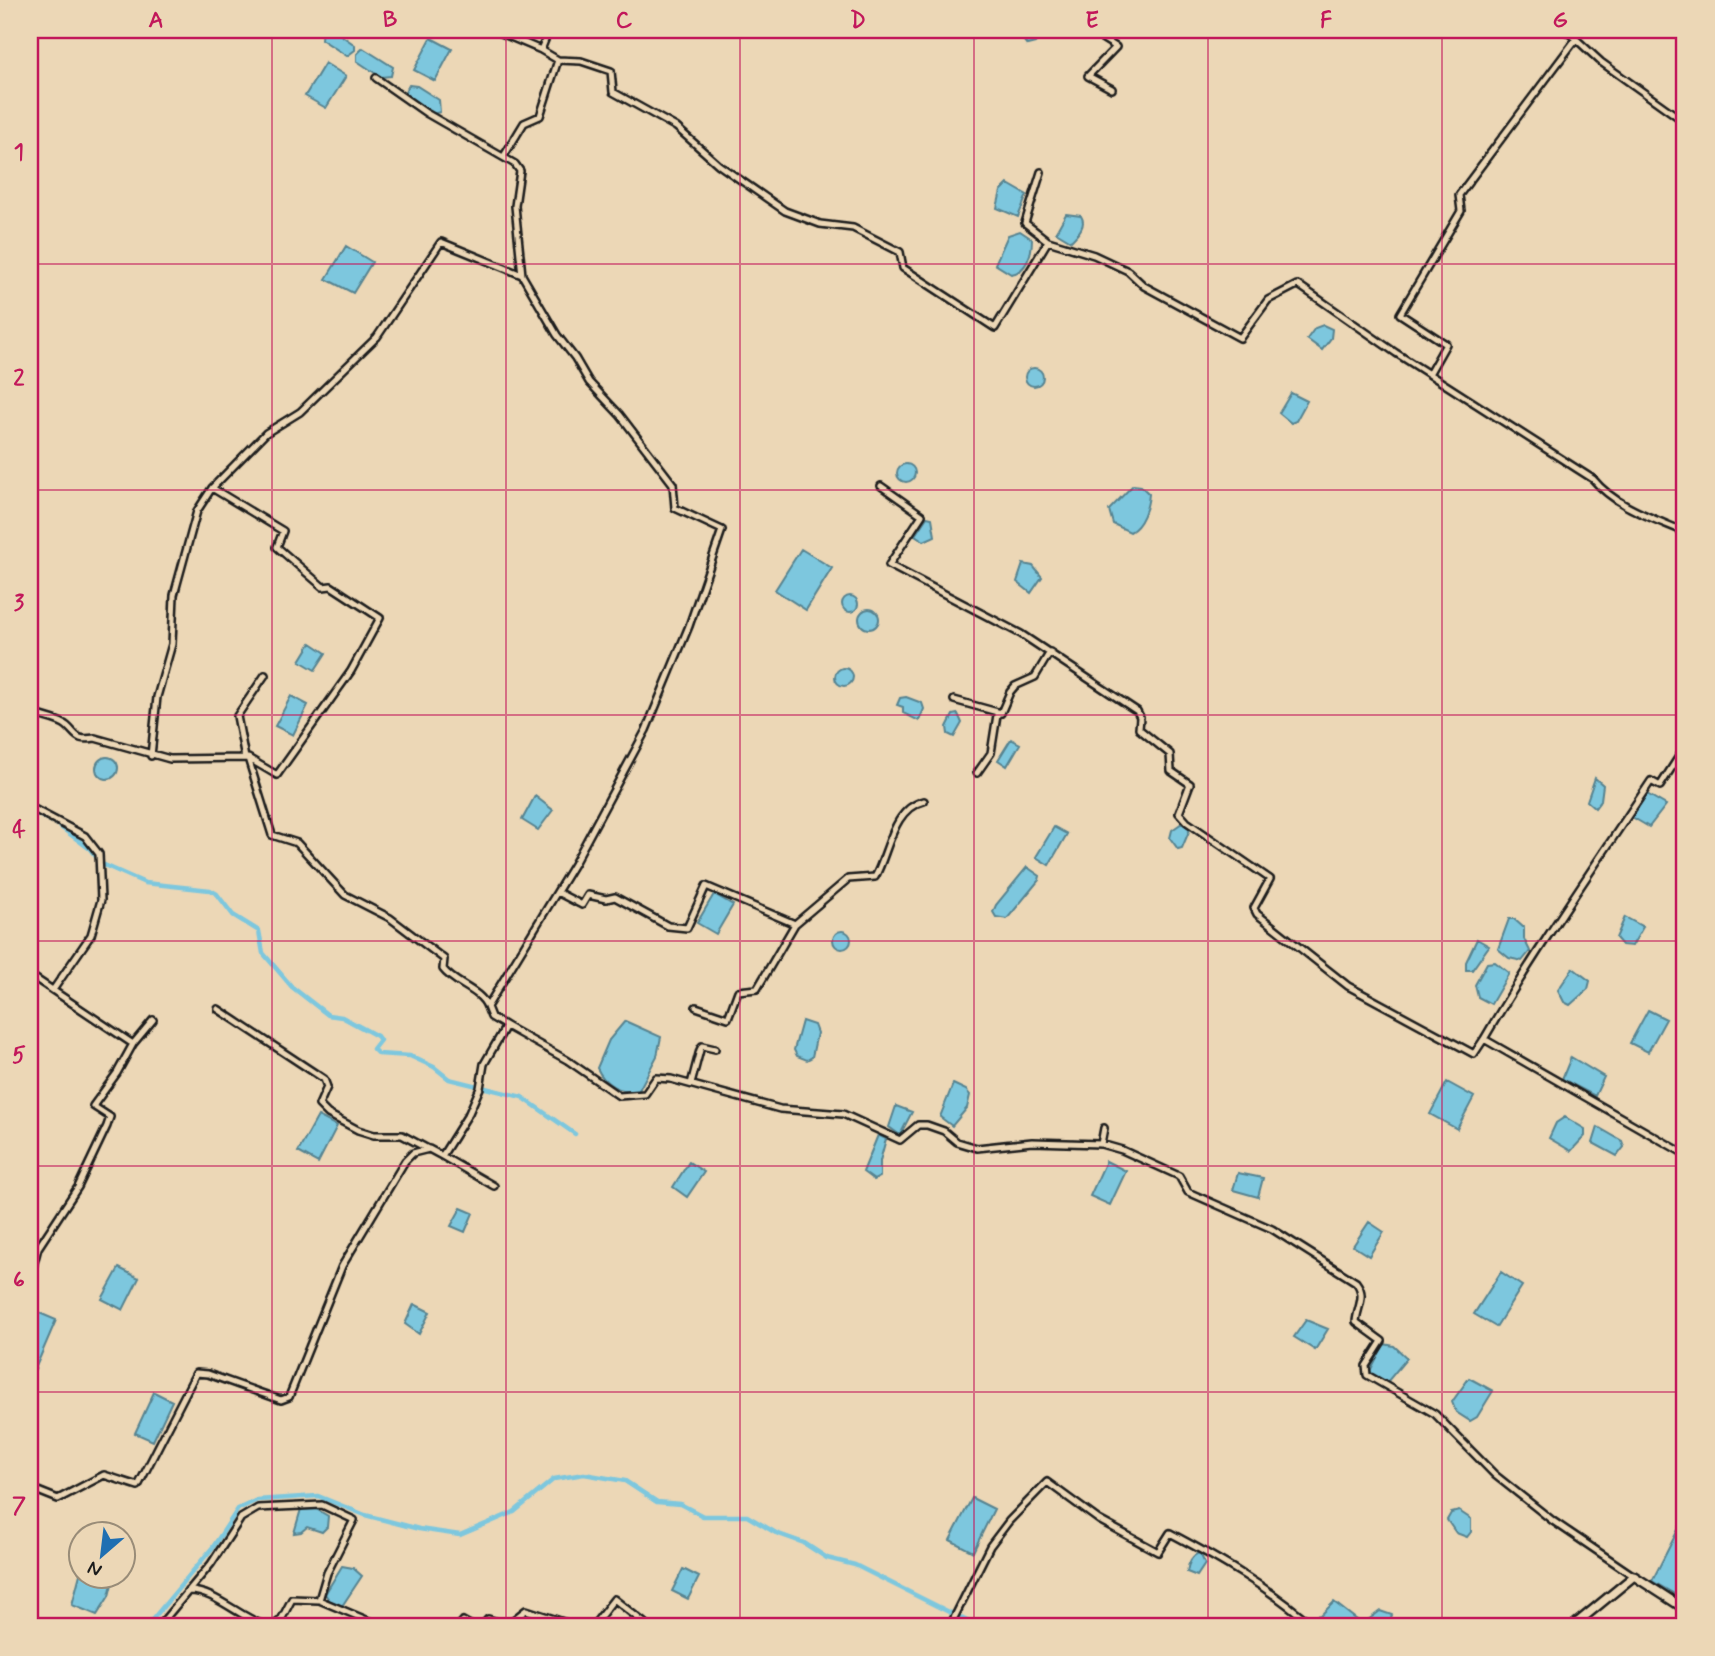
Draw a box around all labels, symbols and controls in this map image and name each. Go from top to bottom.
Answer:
text: A [148,6,164,36]
text: B [383,6,398,36]
text: C [616,6,633,36]
text: D [850,6,866,36]
text: E [1085,6,1099,36]
text: F [1320,6,1332,36]
text: G [1552,6,1568,36]
text: 1 [14,138,24,168]
text: 2 [13,364,25,394]
text: 3 [14,589,25,619]
text: 4 [12,815,26,845]
text: 5 [12,1041,26,1071]
text: 6 [13,1266,25,1296]
text: 7 [12,1492,26,1522]
north arrow [66,1520,136,1590]
text: N [83,1555,106,1583]

